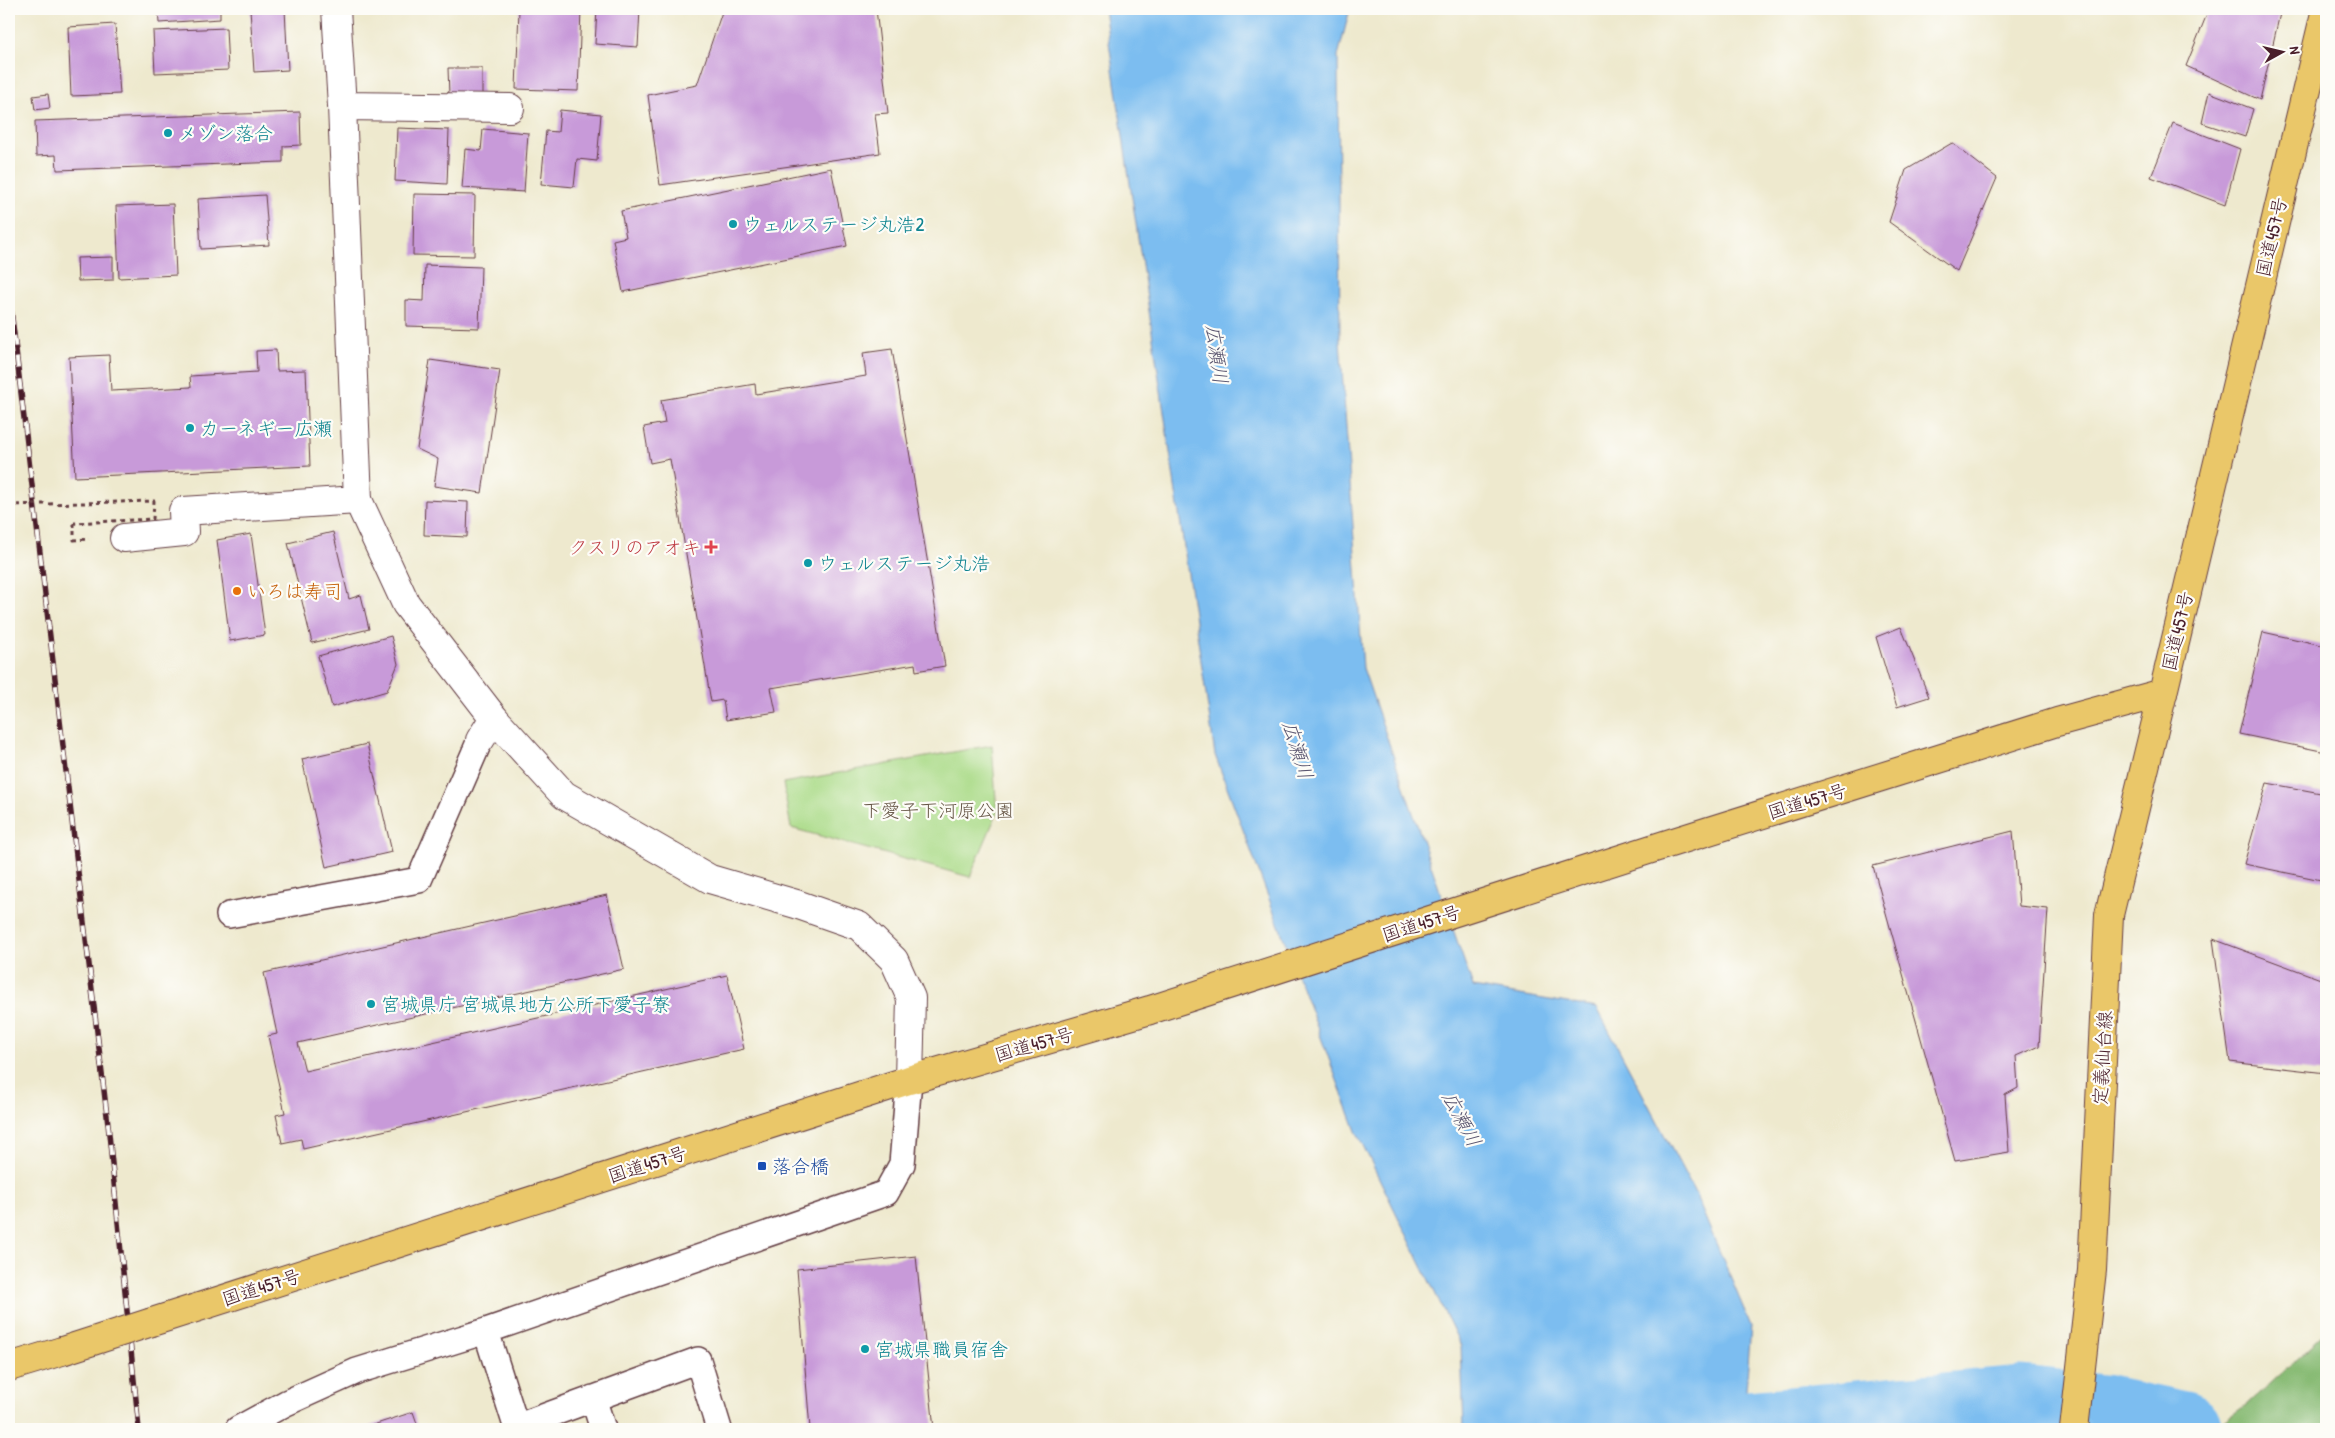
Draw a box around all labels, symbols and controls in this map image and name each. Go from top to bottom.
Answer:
north arrow [2258,28,2308,78]
text: N [2285,45,2305,56]
place label: メゾン落合 [178,120,273,146]
marker: メゾン落合 [162,127,174,139]
street label: 国道457号 [2249,194,2293,280]
place label: ウェルステージ丸浩2 [743,211,925,237]
marker: ウェルステージ丸浩2 [727,218,739,230]
water label: 広瀬川 [1200,322,1235,386]
place label: カーネギー広瀬 [200,415,332,441]
marker: カーネギー広瀬 [184,422,196,434]
place label: クスリのアオキ [568,534,701,560]
marker: クスリのアオキ [705,541,717,553]
place label: ウェルステージ丸浩 [818,550,991,576]
marker: ウェルステージ丸浩 [802,557,814,569]
place label: いろは寿司 [247,578,342,604]
marker: いろは寿司 [231,585,243,597]
street label: 国道457号 [2155,588,2199,674]
water label: 広瀬川 [1277,717,1320,782]
street label: 国道457号 [1764,777,1850,825]
park label: 下愛子下河原公園 [862,797,1014,823]
street label: 国道457号 [1378,898,1464,948]
place label: 宮城県庁 宮城県地方公所下愛子寮 [381,991,670,1017]
marker: 宮城県庁 宮城県地方公所下愛子寮 [365,998,377,1010]
street label: 定義仙台線 [2087,1010,2117,1106]
street label: 国道457号 [991,1020,1077,1068]
water label: 広瀬川 [1436,1086,1488,1152]
street label: 国道457号 [604,1139,690,1189]
place label: 落合橋 [772,1153,829,1179]
marker: 落合橋 [756,1160,768,1172]
street label: 国道457号 [218,1262,304,1312]
place label: 宮城県職員宿舎 [875,1336,1008,1362]
marker: 宮城県職員宿舎 [859,1343,871,1355]

